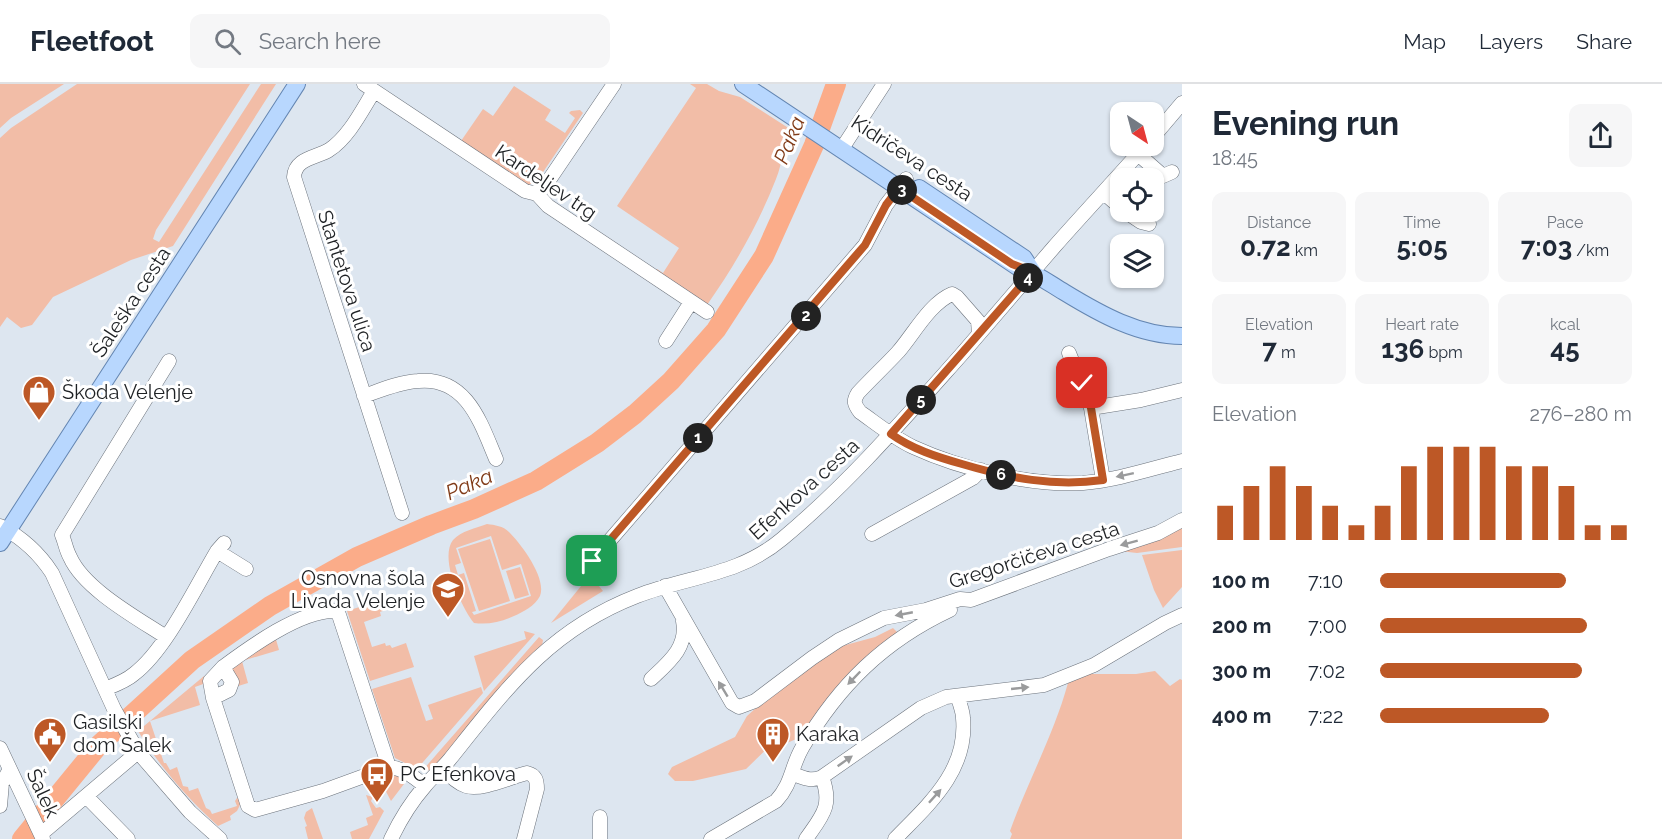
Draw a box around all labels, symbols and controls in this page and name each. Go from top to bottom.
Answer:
search box [190,14,610,68]
text: Fleetfoot [30,25,154,58]
icon: search [211,25,244,58]
text: Search here [259,28,381,54]
text: Map [1403,29,1446,54]
text: Layers [1479,29,1543,54]
text: Share [1576,29,1632,54]
north arrow [1110,102,1164,156]
map controls [1110,102,1164,288]
text: Evening run [1212,104,1399,143]
button: share [1569,104,1632,167]
street label: Kidričeva cesta [847,110,977,206]
water label: Paka [768,113,810,167]
street label: Kardeljev trg [491,139,601,225]
text: 18:45 [1212,146,1258,170]
button: locate [1110,168,1164,222]
pin: 3 [887,175,917,205]
text: 3 [898,180,906,199]
street label: Stantetova ulica [313,207,381,355]
text: Distance [1247,213,1311,232]
text: Time [1403,213,1441,232]
text: Pace [1547,213,1583,232]
text: 0.72 [1240,232,1291,262]
text: 5:05 [1396,232,1448,262]
text: 7:03 [1521,232,1572,262]
button: layers [1110,234,1164,288]
text: km [1291,241,1318,260]
text: /km [1572,241,1609,260]
street label: Šaleška cesta [86,242,175,362]
pin: 4 [1013,263,1043,293]
text: 4 [1023,268,1033,287]
pin: 2 [791,301,821,331]
text: 2 [801,306,811,325]
text: Elevation [1245,315,1313,334]
text: Heart rate [1385,315,1459,334]
text: kcal [1550,315,1580,334]
text: 7 [1262,334,1277,364]
text: 136 [1381,334,1424,364]
text: 45 [1550,334,1580,364]
text: m [1277,343,1296,362]
text: bpm [1424,343,1463,362]
pin [1056,357,1107,408]
icon: check [1065,366,1098,399]
shop icon: Škoda Velenje [21,374,57,421]
place label: Škoda Velenje [62,379,193,404]
pin: 5 [906,385,936,415]
text: 5 [917,390,925,409]
text: Elevation [1212,402,1297,426]
text: 276–280 m [1529,402,1632,426]
pin: 1 [683,423,713,453]
text: 1 [694,428,702,447]
street label: Efenkova cesta [744,433,864,545]
pin: 6 [986,460,1016,490]
water label: Paka [442,463,496,505]
text: 6 [996,465,1006,484]
one-way arrow [1116,471,1135,480]
street label: Gregorčičeva cesta [946,516,1122,594]
pin [566,535,617,586]
one-way arrow [1120,539,1138,549]
icon: arrive [575,544,608,577]
place label: Osnovna šola Livada Velenje [291,566,425,613]
text: 100 m [1212,569,1270,593]
text: 7:10 [1308,569,1343,593]
school or university icon: Osnovna šola Livada Velenje [430,571,466,618]
one-way arrow [894,610,913,619]
text: 200 m [1212,614,1271,638]
text: 7:00 [1308,614,1347,638]
text: 300 m [1212,659,1271,683]
text: 7:02 [1308,659,1345,683]
one-way arrow [847,671,861,685]
one-way arrow [718,681,729,697]
one-way arrow [1011,683,1030,693]
text: 400 m [1212,704,1271,728]
text: 7:22 [1308,704,1343,728]
place label: Gasilski dom Šalek [73,710,172,757]
public building icon: Gasilski dom Šalek [32,716,68,763]
building icon: Karaka [755,716,791,763]
place label: Karaka [796,722,859,746]
bus stop icon: PC Efenkova [359,756,395,803]
one-way arrow [837,756,853,767]
place label: PC Efenkova [400,762,516,786]
street label: Šalek [21,764,66,821]
one-way arrow [928,789,942,804]

